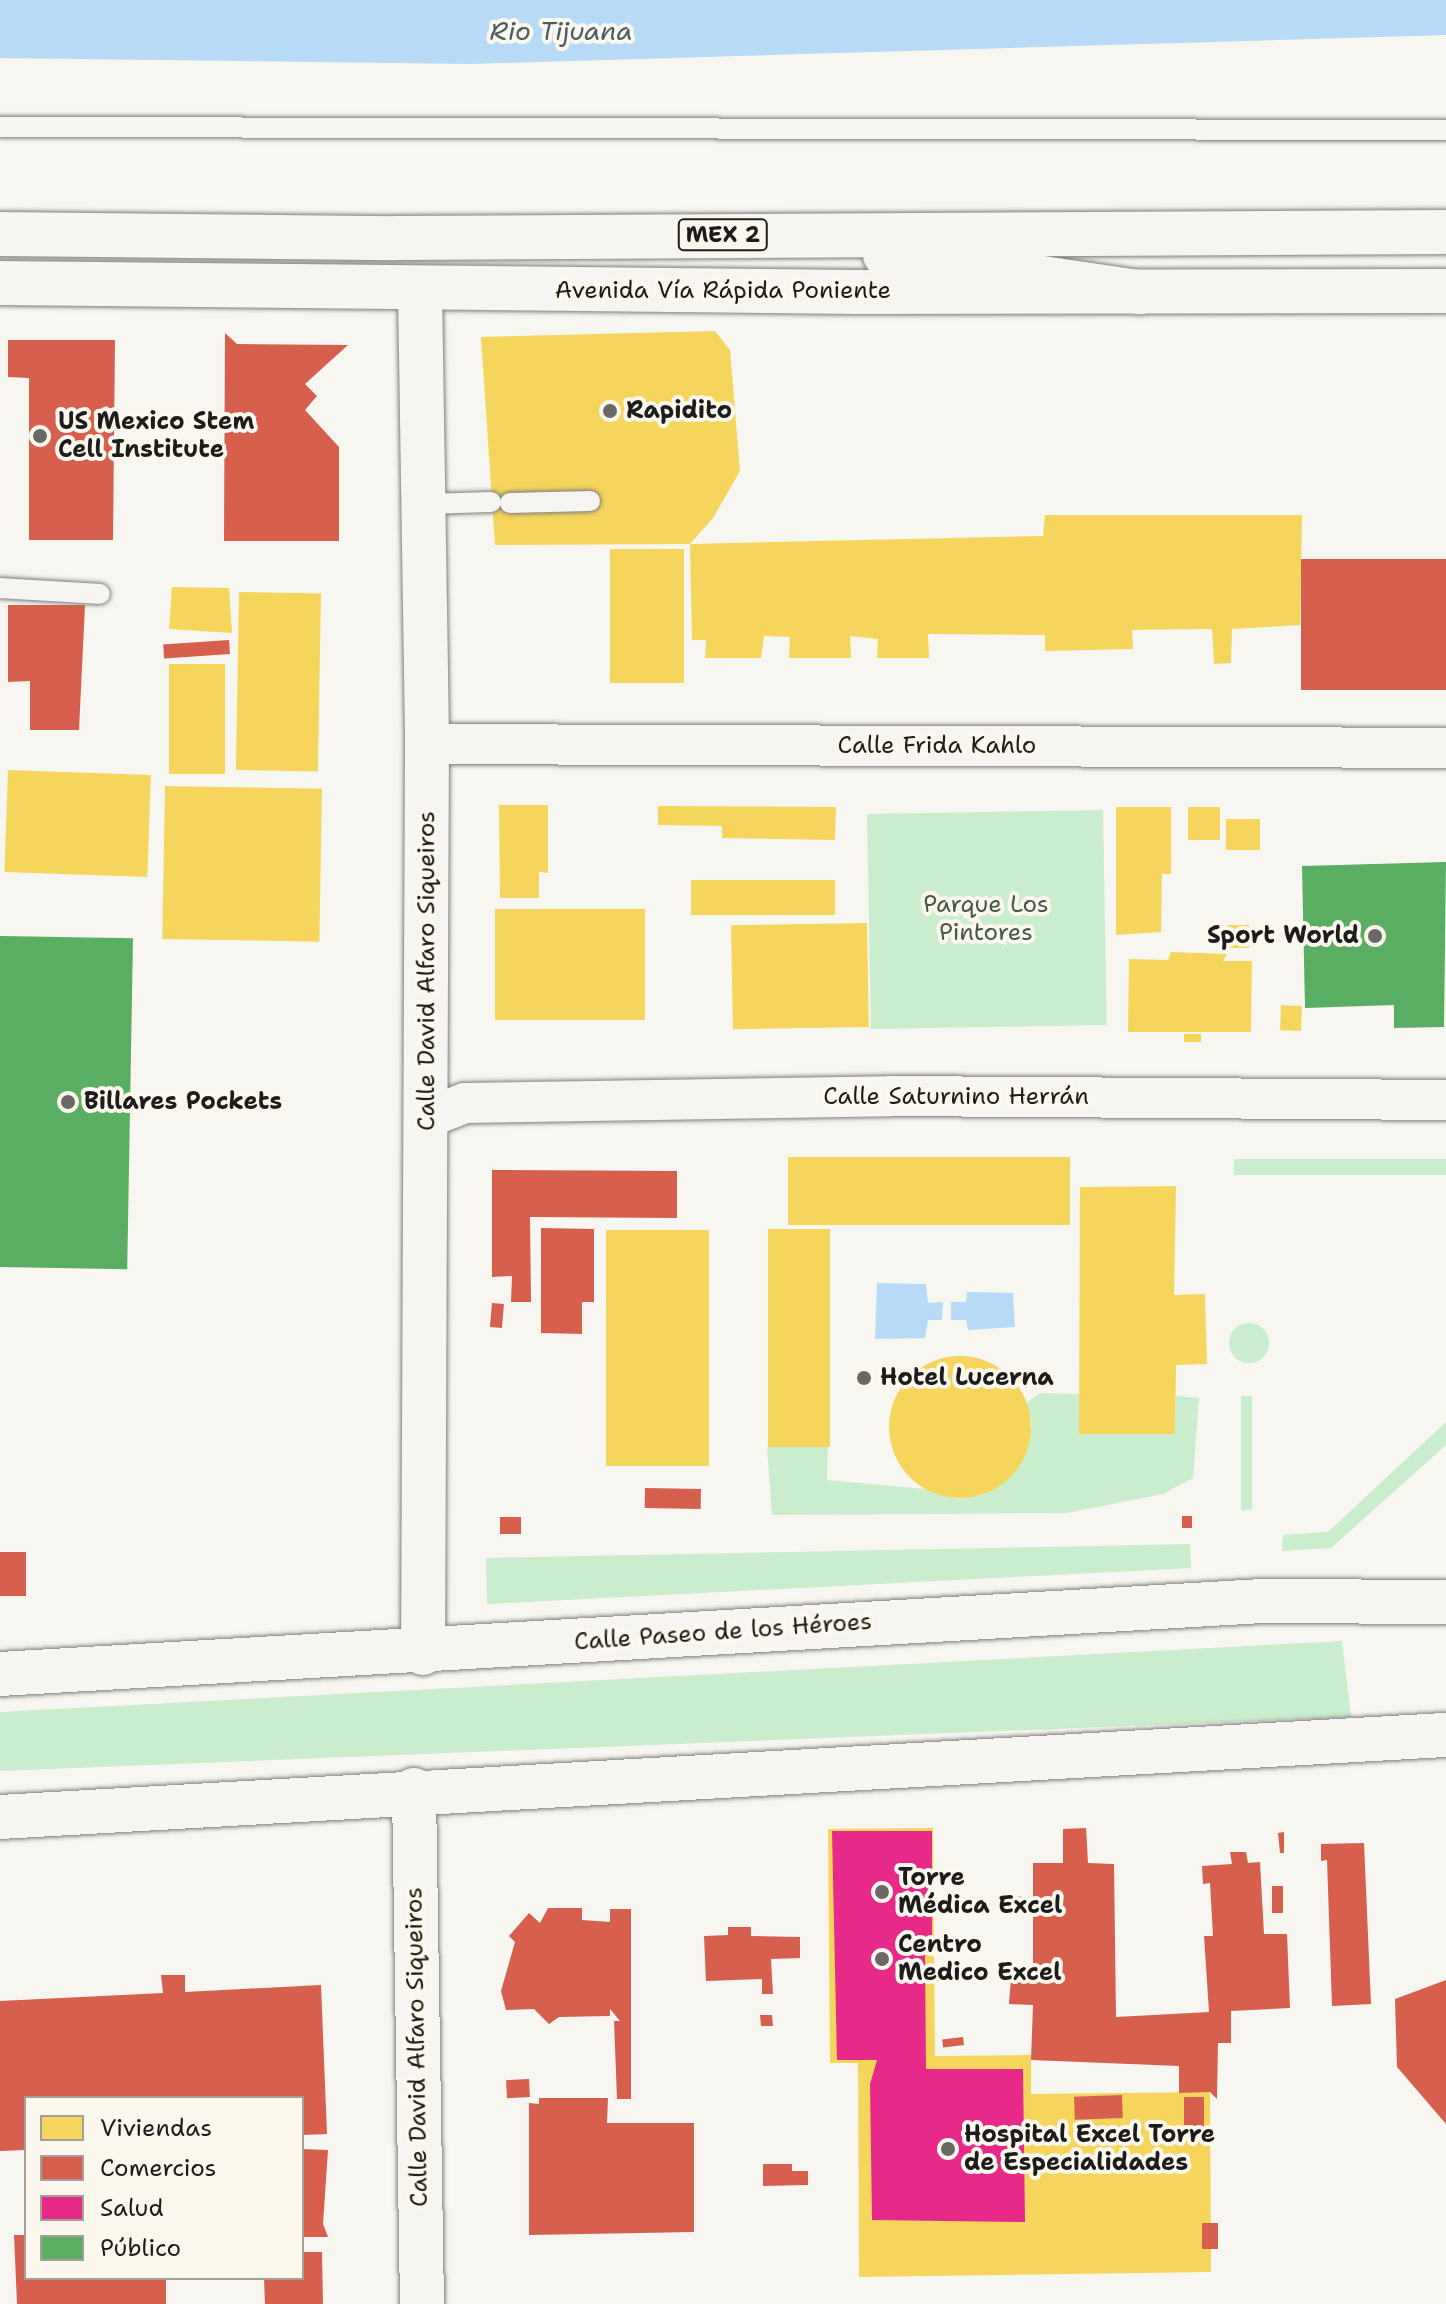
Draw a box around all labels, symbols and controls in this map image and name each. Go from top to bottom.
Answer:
water label: Rio Tijuana [490,15,632,47]
road number: MEX 2 [677,217,769,253]
street label: Avenida Vía Rápida Poniente [555,277,891,305]
place label: Rapidito [626,397,732,425]
marker: Rapidito [601,402,619,420]
place label: US Mexico Stem Cell Institute [58,408,254,464]
marker: US Mexico Stem Cell Institute [29,425,51,447]
street label: Calle Frida Kahlo [838,732,1036,760]
street label: Calle David Alfaro Siqueiros [413,811,441,1131]
park label: Parque Los Pintores [923,891,1049,947]
place label: Sport World [1207,922,1359,950]
marker: Sport World [1366,927,1384,945]
street label: Calle Saturnino Herrán [823,1083,1089,1111]
place label: Billares Pockets [84,1088,282,1116]
marker: Billares Pockets [59,1093,77,1111]
place label: Hotel Lucerna [880,1364,1054,1392]
marker: Hotel Lucerna [855,1369,873,1387]
street label: Calle Paseo de los Héroes [573,1607,873,1657]
place label: Torre Médica Excel [898,1864,1062,1920]
marker: Torre Médica Excel [873,1883,891,1901]
street label: Calle David Alfaro Siqueiros [400,1887,434,2207]
place label: Centro Medico Excel [898,1931,1061,1987]
marker: Centro Medico Excel [873,1950,891,1968]
legend [24,2096,304,2280]
text: Viviendas [100,2112,212,2144]
place label: Hospital Excel Torre de Especialidades [964,2121,1215,2177]
marker: Hospital Excel Torre de Especialidades [939,2140,957,2158]
text: Comercios [100,2152,216,2184]
text: Salud [100,2192,164,2224]
text: Público [100,2232,181,2264]

